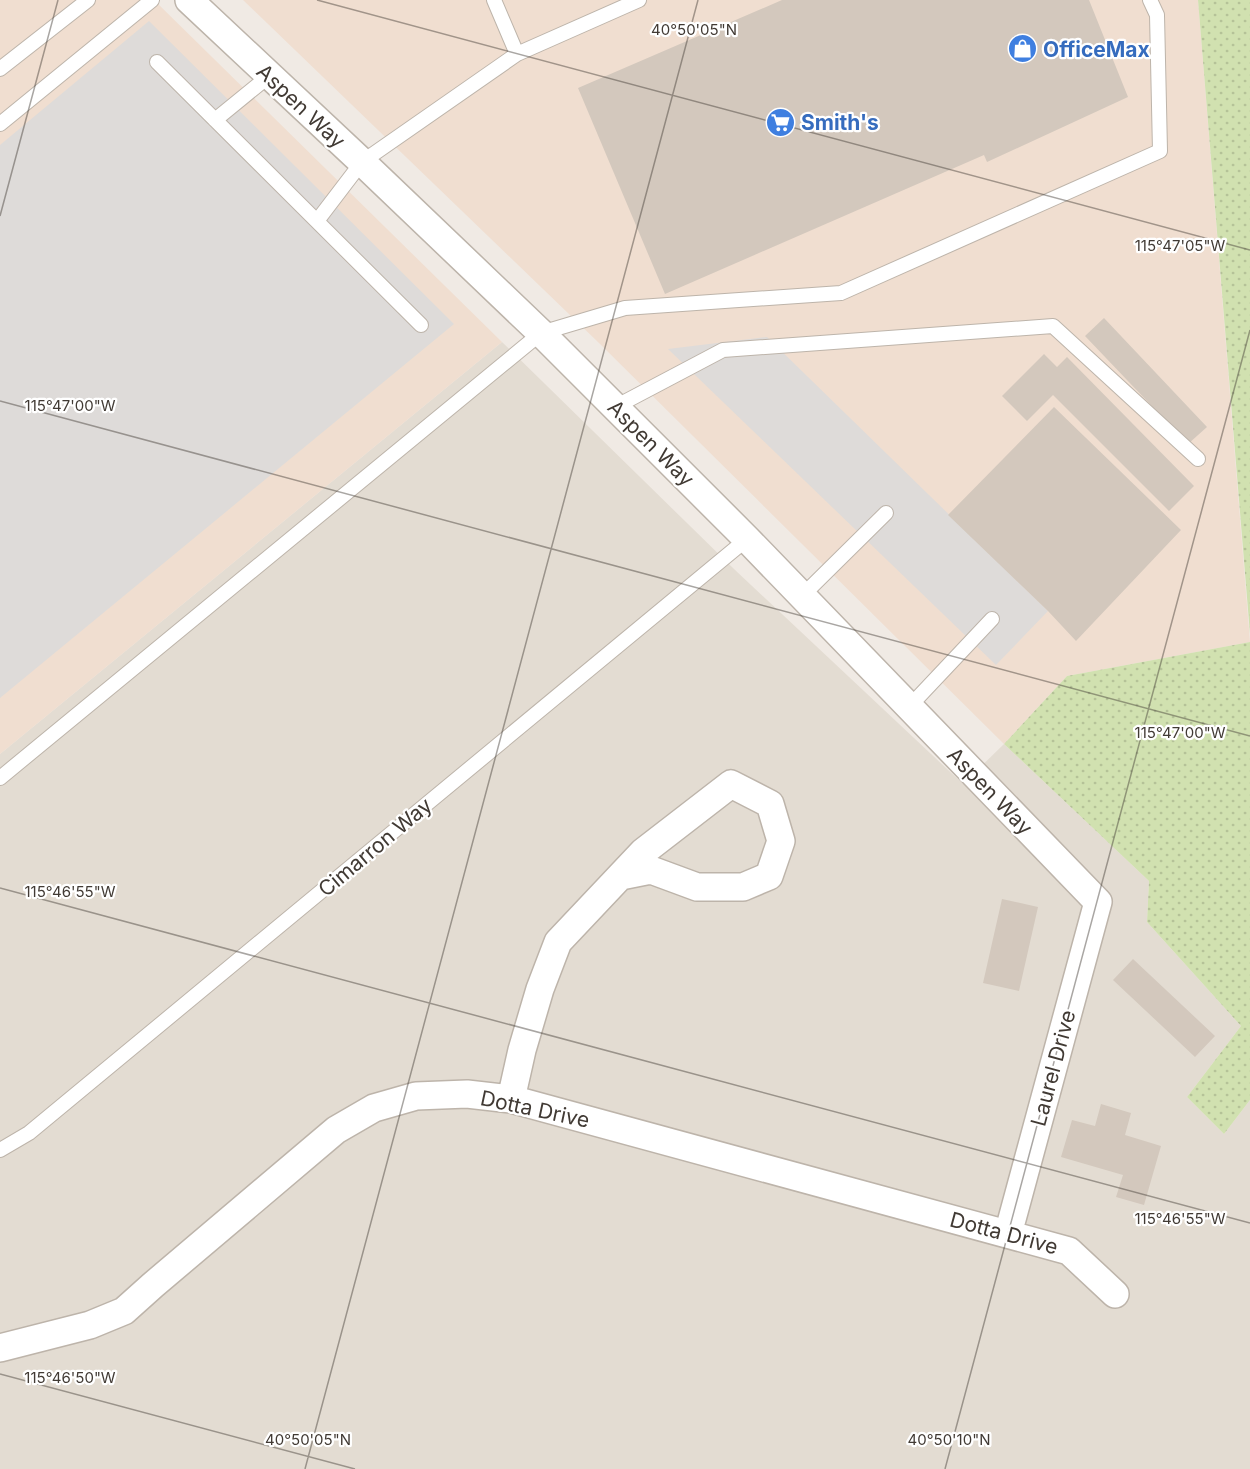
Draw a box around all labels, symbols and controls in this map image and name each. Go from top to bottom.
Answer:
text: 40°50'05"N [651,20,737,39]
shop icon: OfficeMax [1006,33,1038,65]
place label: OfficeMax [1043,37,1150,62]
street label: Aspen Way [252,59,351,153]
supermarket icon: Smith's [764,106,796,138]
place label: Smith's [801,110,879,135]
text: 115°47'05"W [1135,236,1225,255]
street label: Aspen Way [603,395,700,492]
text: 115°47'00"W [25,396,116,415]
text: 115°47'00"W [1135,723,1226,742]
street label: Aspen Way [942,742,1038,840]
street label: Cimarron Way [313,792,437,902]
text: 115°46'55"W [25,882,116,901]
street label: Laurel Drive [1026,1007,1080,1129]
street label: Dotta Drive [478,1085,592,1133]
street label: Dotta Drive [947,1207,1061,1259]
text: 115°46'55"W [1135,1209,1226,1228]
text: 115°46'50"W [24,1368,116,1387]
text: 40°50'05"N [265,1430,351,1449]
text: 40°50'10"N [908,1430,990,1449]

